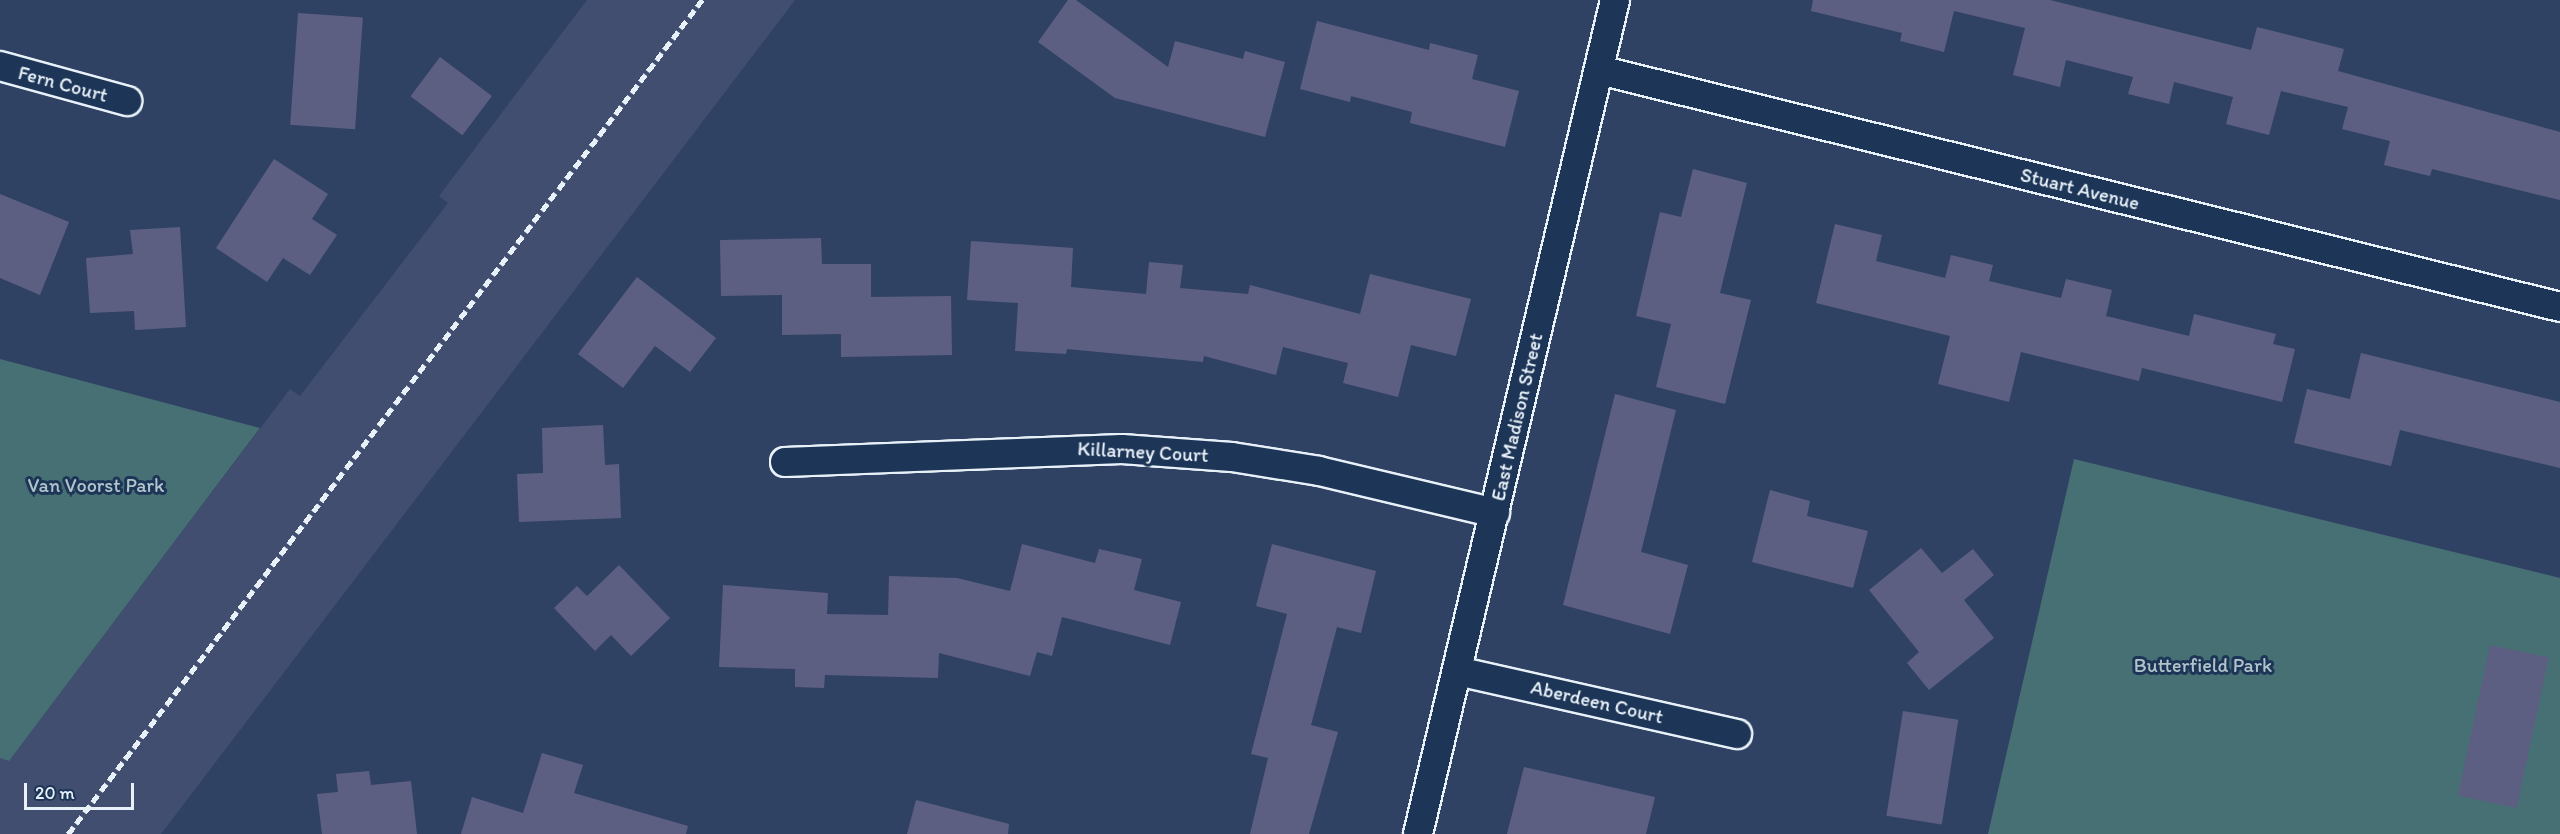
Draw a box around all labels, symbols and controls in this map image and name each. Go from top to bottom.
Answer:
street label: Fern Court [16,61,110,107]
street label: Stuart Avenue [2018,163,2142,215]
street label: East Madison Street [1486,330,1548,504]
street label: Killarney Court [1077,437,1209,467]
park label: Van Voorst Park [28,473,164,497]
park label: Butterfield Park [2134,653,2272,677]
street label: Aberdeen Court [1528,675,1666,729]
scale bar [27,771,136,809]
text: 20 m [35,782,75,804]

